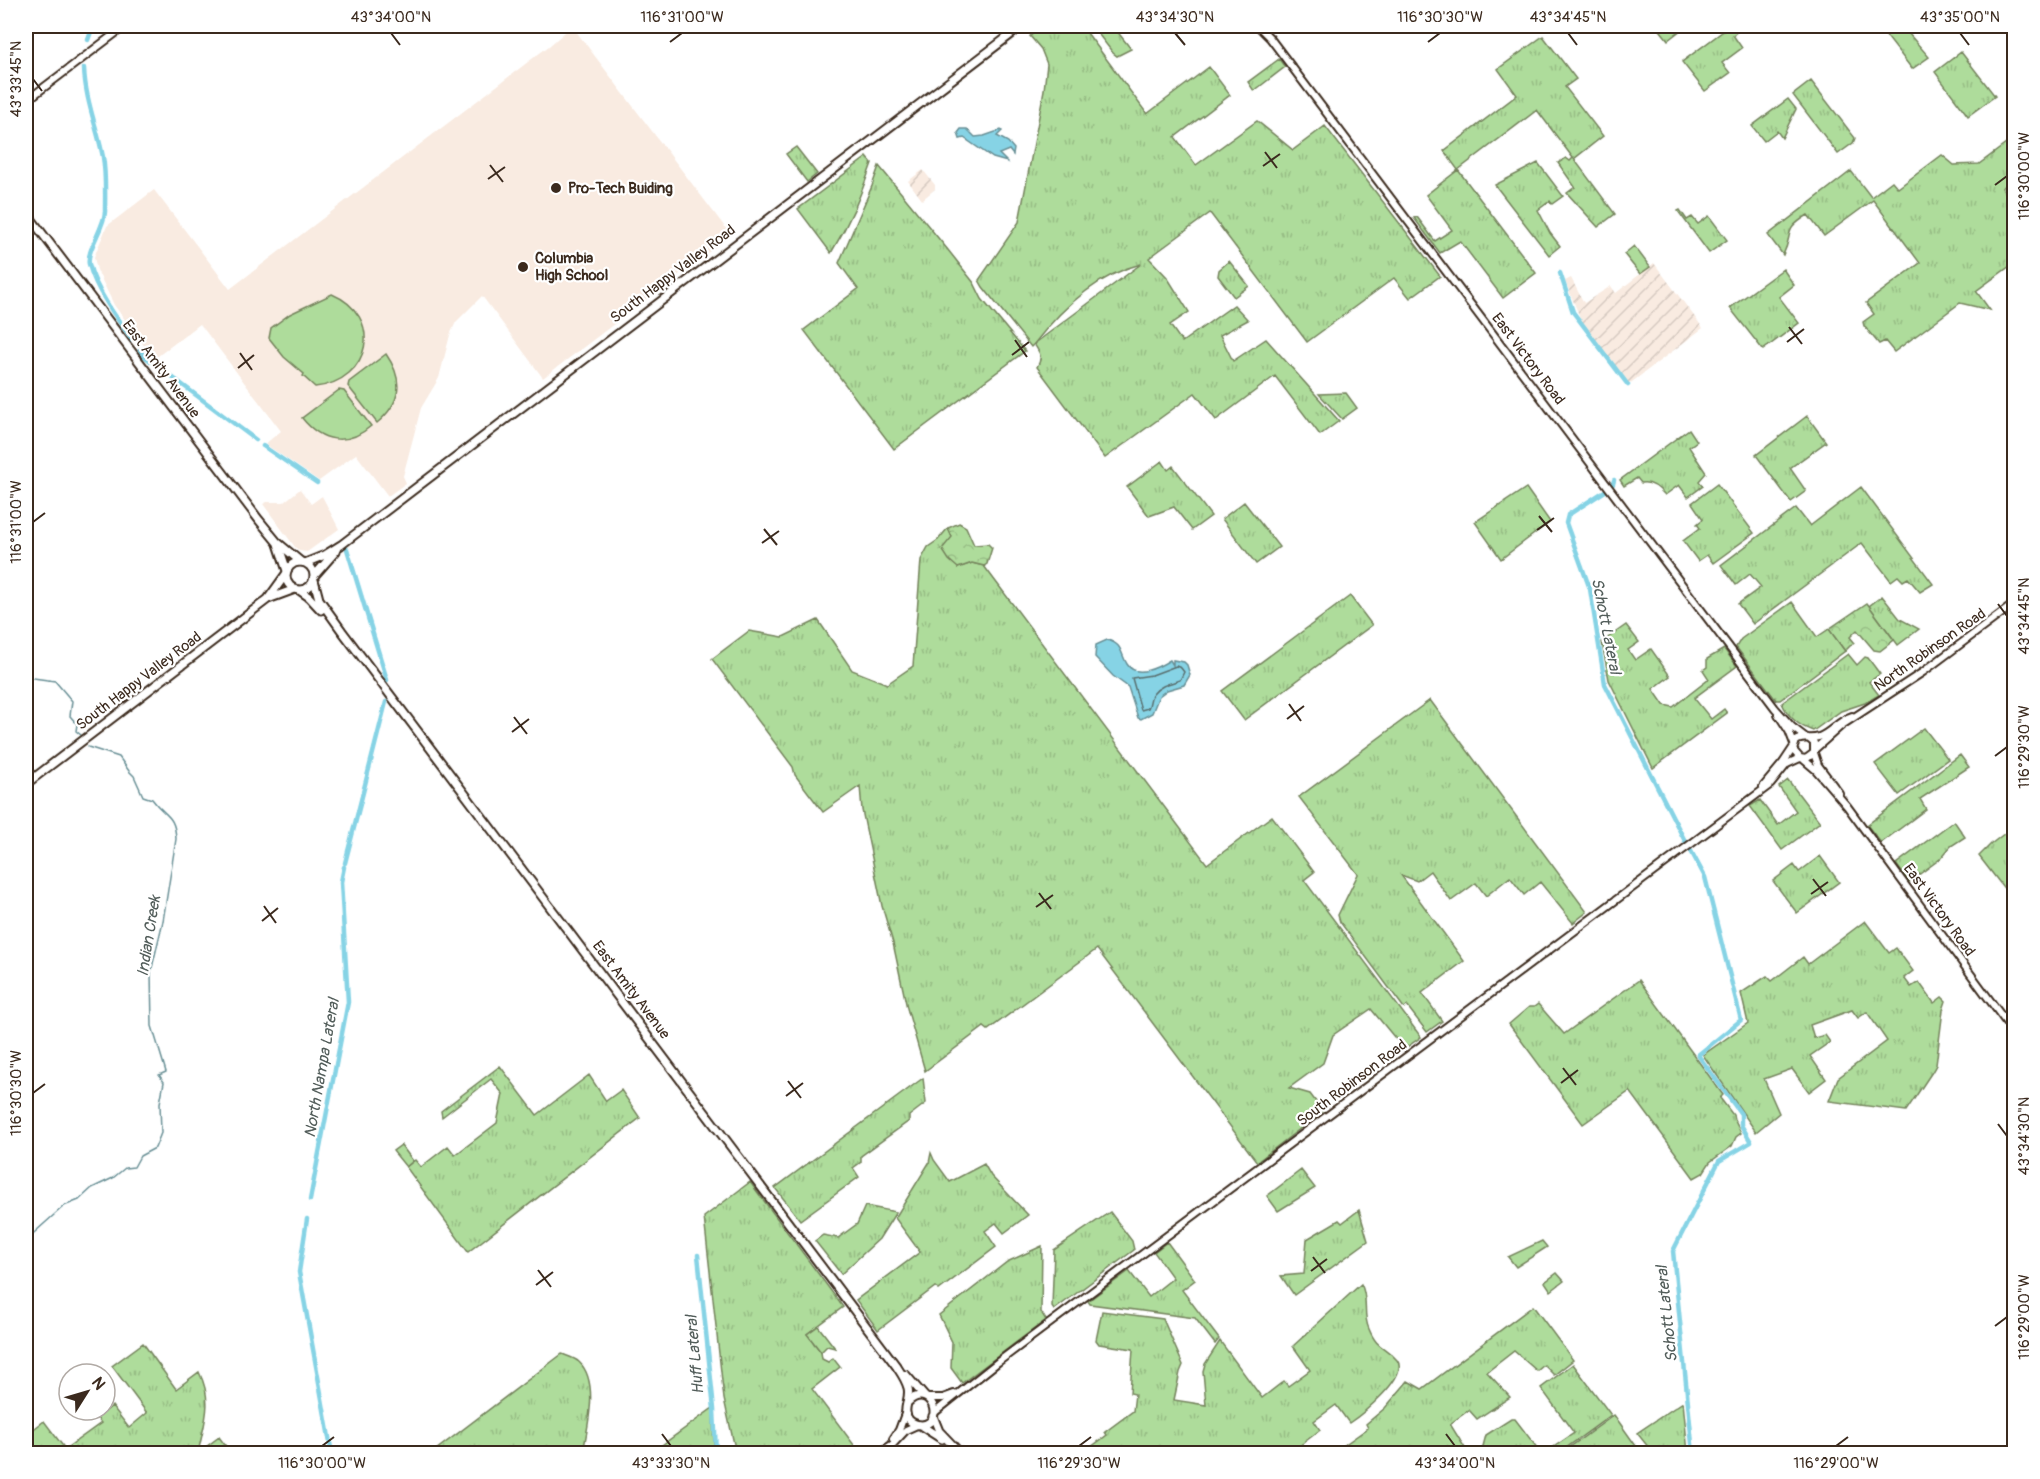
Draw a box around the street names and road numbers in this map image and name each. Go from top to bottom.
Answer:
street label: South Happy Valley Road [607,221,739,327]
street label: East Victory Road [1487,309,1569,409]
street label: East Amity Avenue [118,316,204,422]
street label: North Robinson Road [1870,604,1990,696]
street label: South Happy Valley Road [73,628,205,734]
street label: East Victory Road [1899,860,1979,960]
street label: East Amity Avenue [588,937,674,1043]
street label: South Robinson Road [1293,1035,1411,1131]

